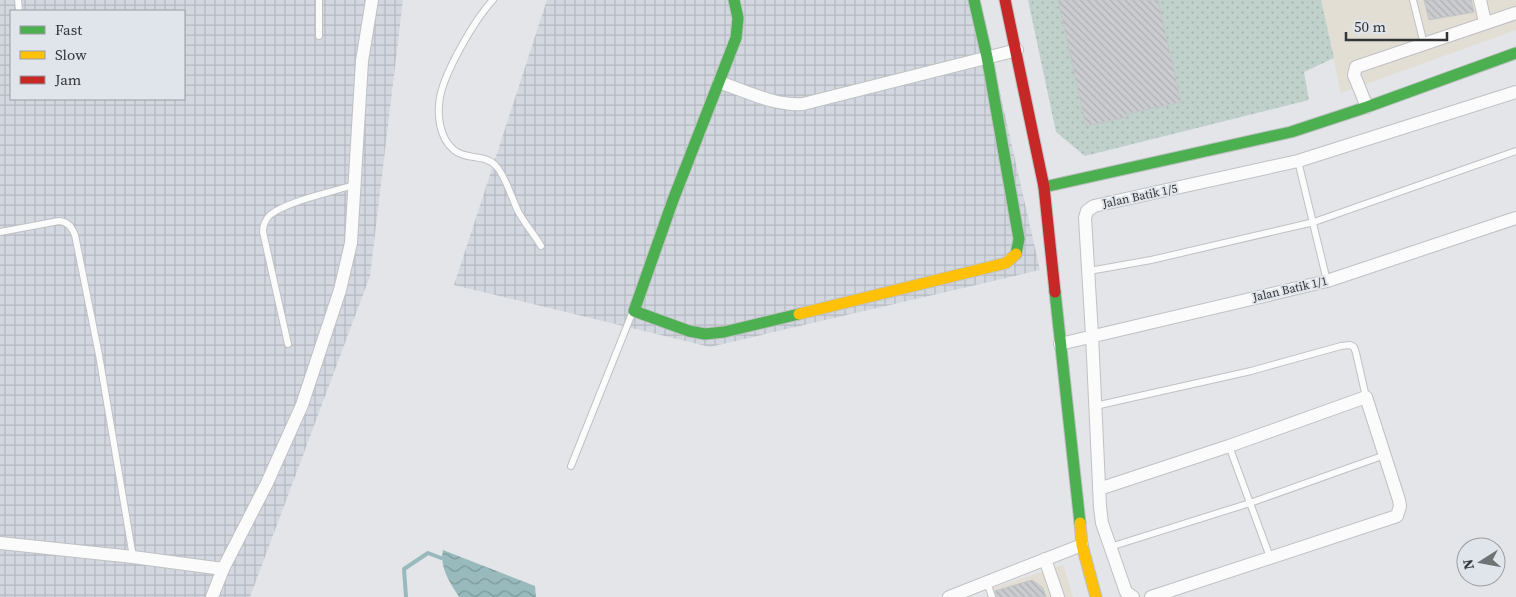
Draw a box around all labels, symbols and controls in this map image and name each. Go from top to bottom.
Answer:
legend [10,10,185,100]
scale bar [1346,10,1447,42]
text: 50 m [1354,16,1386,37]
text: Fast [55,19,82,40]
text: Slow [55,44,87,65]
text: Jam [54,69,82,90]
street label: Jalan Batik 1/5 [1100,180,1179,212]
street label: Jalan Batik 1/1 [1250,273,1329,306]
north arrow [1456,537,1506,587]
text: N [1457,558,1479,571]

